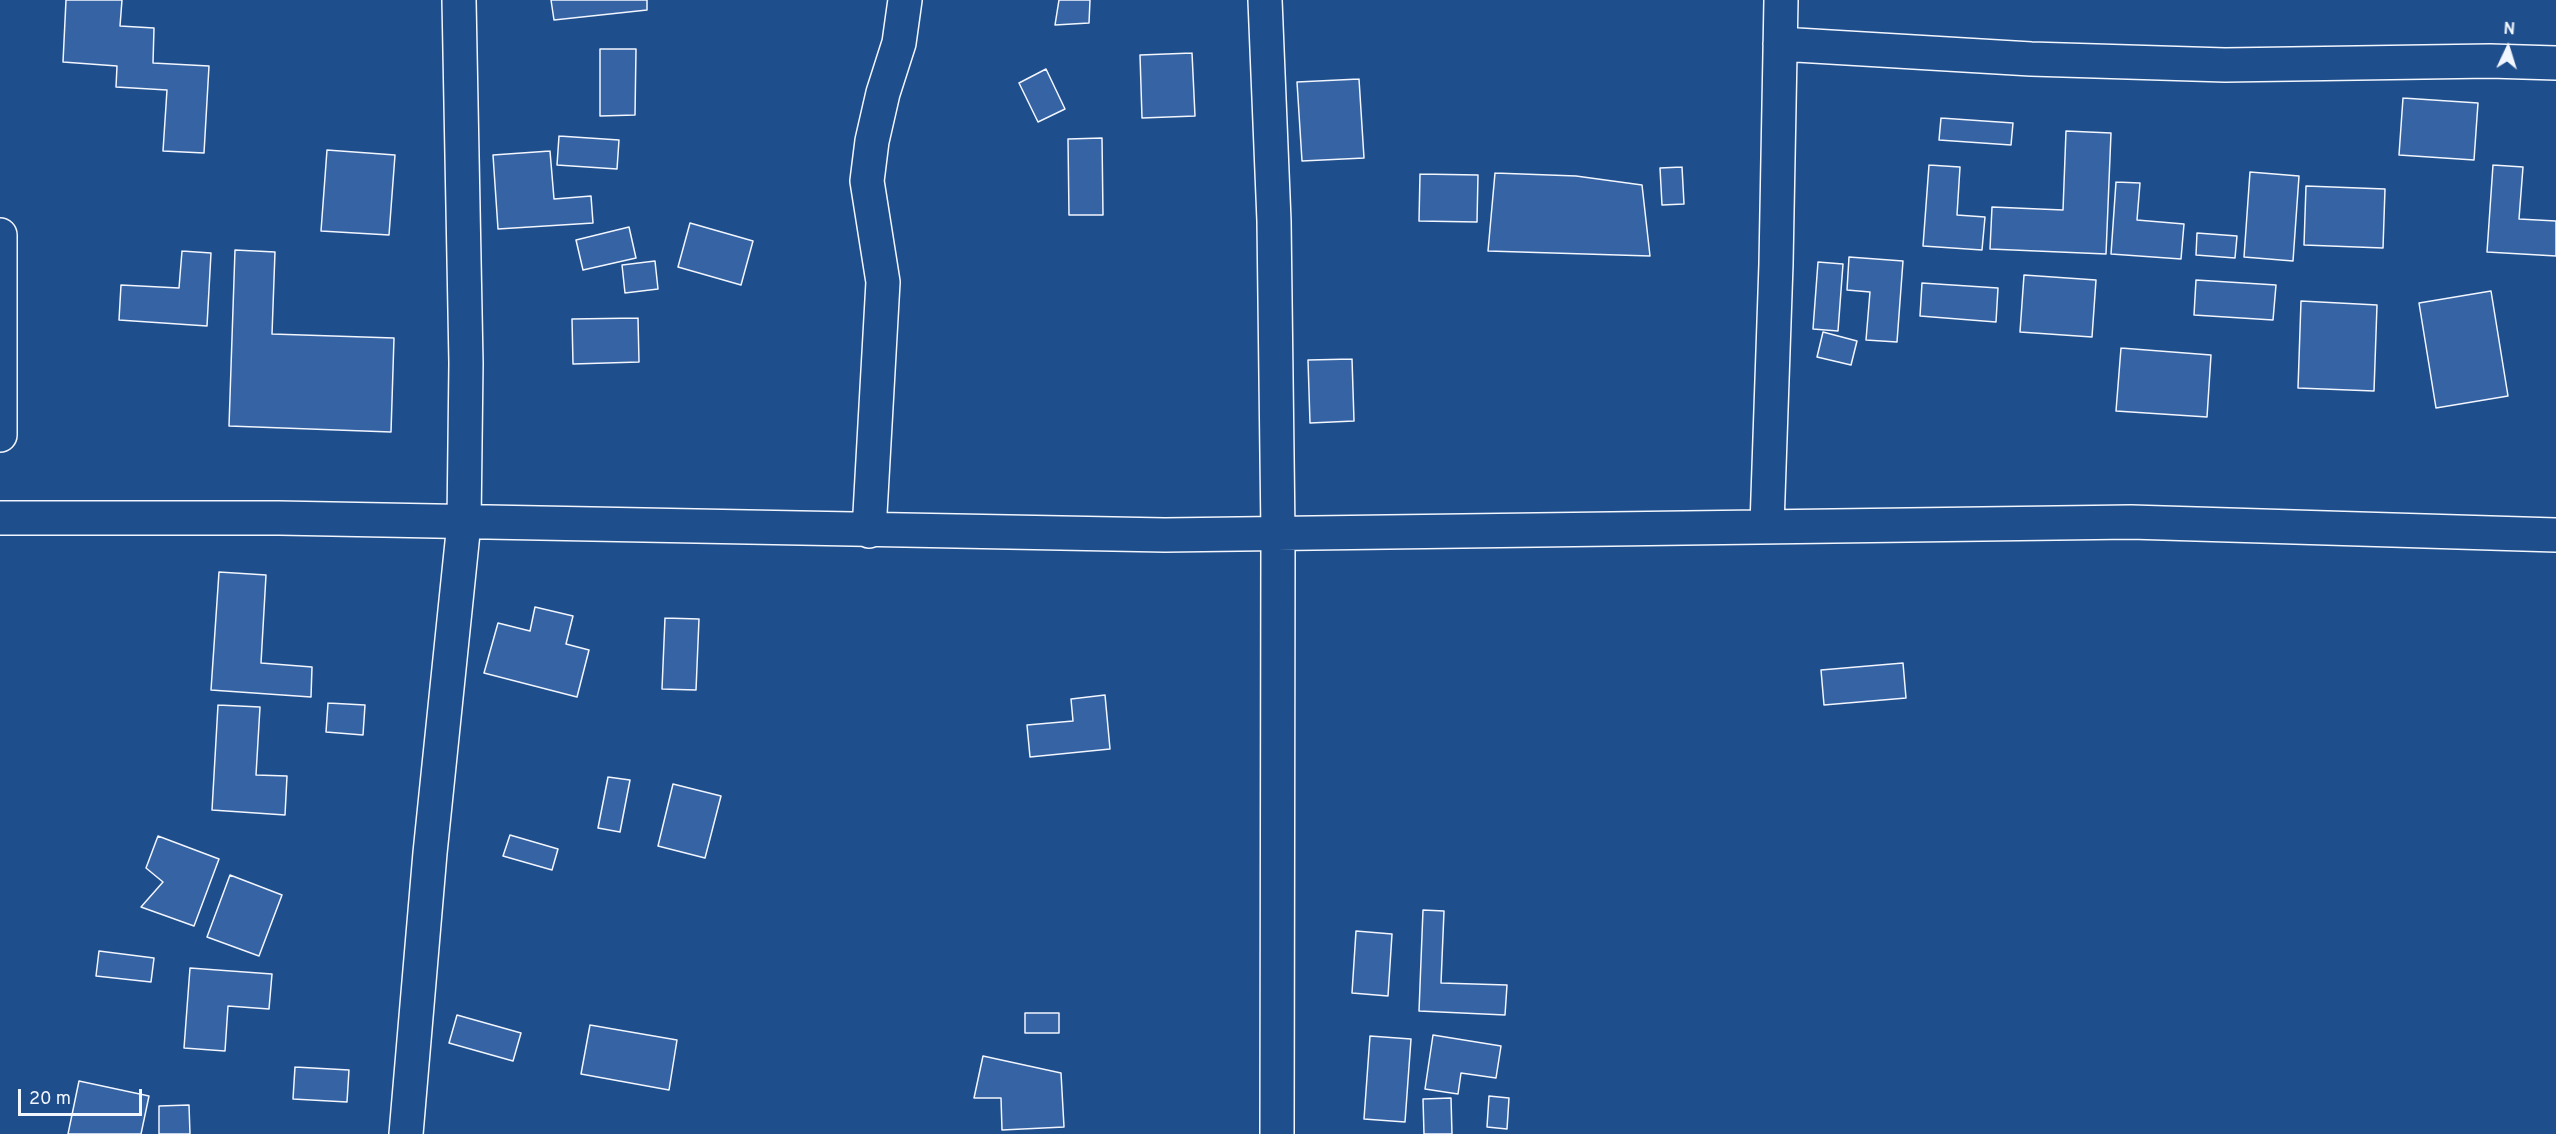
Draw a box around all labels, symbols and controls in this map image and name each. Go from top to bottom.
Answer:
north arrow [2478,18,2538,78]
text: N [2503,20,2516,40]
scale bar [21,1077,146,1115]
text: 20 m [29,1088,71,1111]

